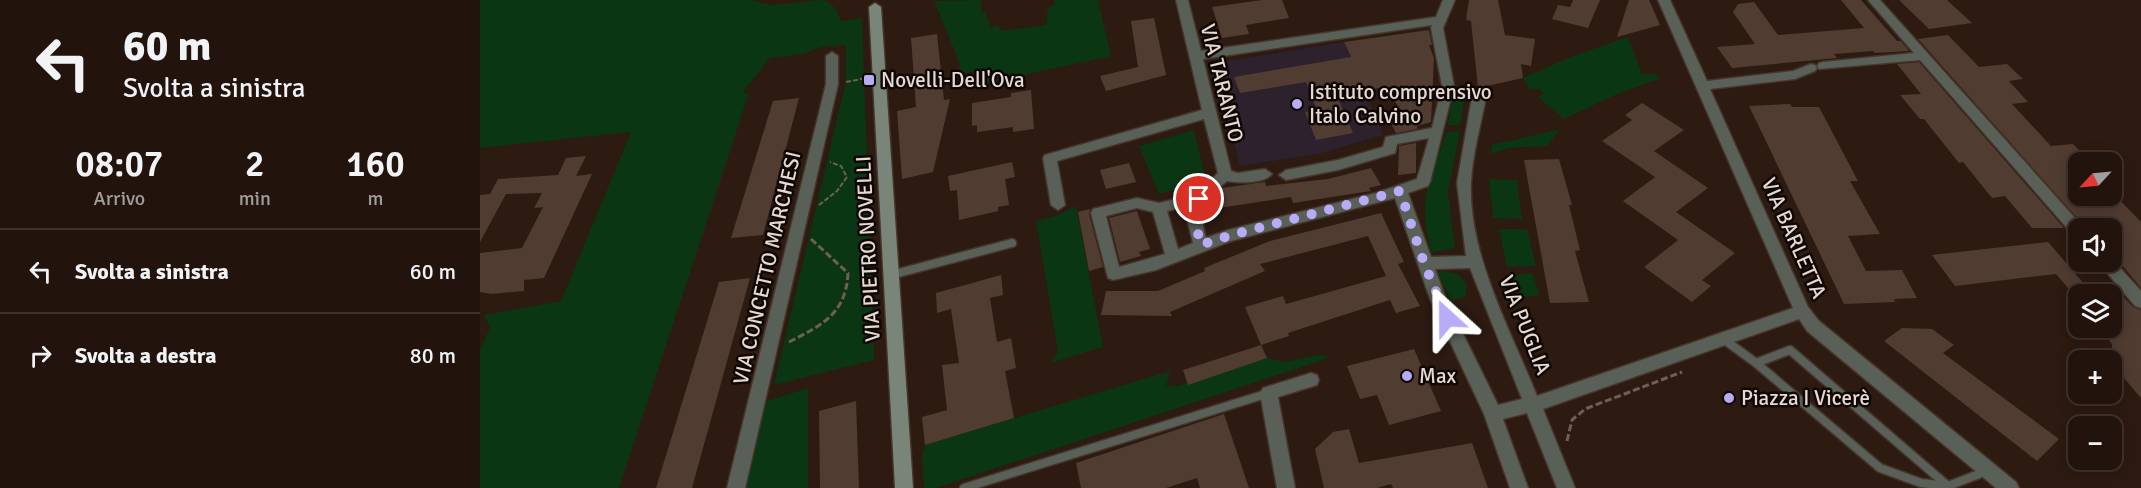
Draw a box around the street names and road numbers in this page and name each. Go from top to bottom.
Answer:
street label: VIA TARANTO [1195,21,1249,145]
street label: VIA CONCETTO MARCHESI [727,149,807,387]
street label: VIA PIETRO NOVELLI [850,155,886,343]
street label: VIA BARLETTA [1756,174,1832,302]
street label: VIA PUGLIA [1493,272,1557,379]

